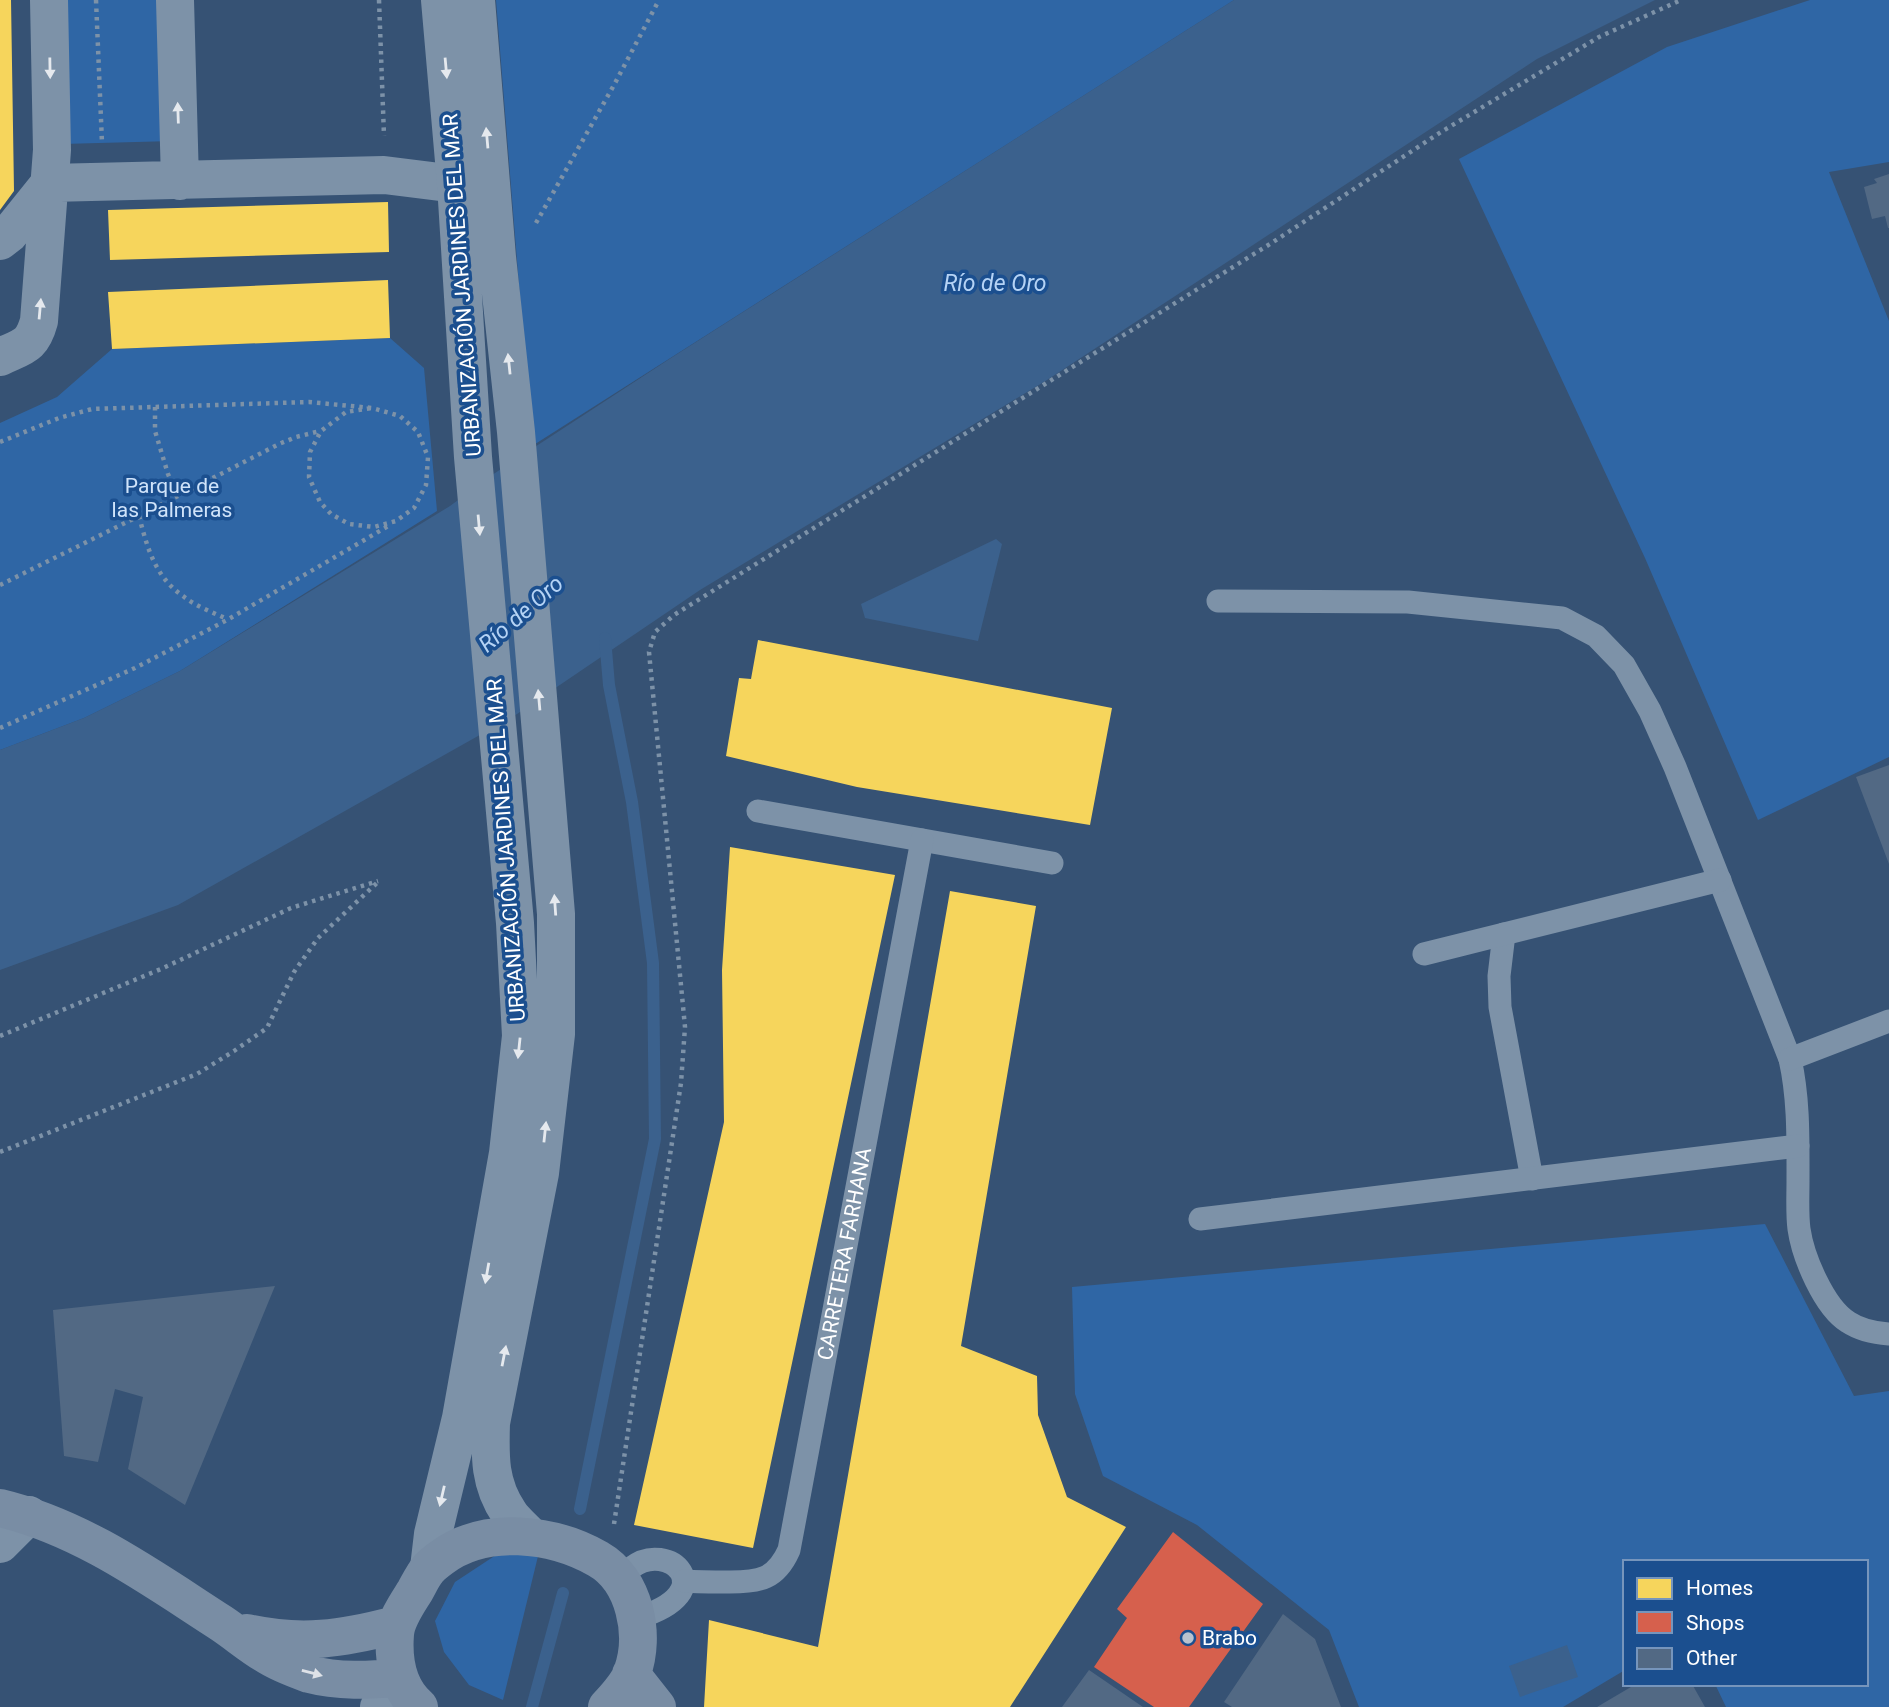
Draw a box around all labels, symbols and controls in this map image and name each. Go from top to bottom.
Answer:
one-way arrow [45,57,56,79]
one-way arrow [441,57,452,79]
one-way arrow [172,102,184,124]
street label: URBANIZACIÓN JARDINES DEL MAR [438,113,486,457]
one-way arrow [481,127,492,149]
water label: Río de Oro [943,270,1047,297]
one-way arrow [35,298,46,320]
one-way arrow [503,353,514,375]
park label: Parque de las Palmeras [112,474,232,522]
one-way arrow [474,514,485,536]
water label: Río de Oro [473,570,569,658]
street label: URBANIZACIÓN JARDINES DEL MAR [482,678,530,1022]
one-way arrow [533,689,544,711]
one-way arrow [549,894,560,916]
one-way arrow [514,1037,525,1059]
one-way arrow [539,1121,550,1143]
street label: CARRETERA FARHANA [813,1145,876,1362]
one-way arrow [481,1262,492,1284]
one-way arrow [499,1345,510,1367]
one-way arrow [437,1485,448,1507]
legend [1623,1560,1868,1686]
text: Homes [1686,1576,1753,1600]
text: Shops [1686,1611,1745,1635]
place label: Brabo [1202,1626,1257,1650]
marker: Brabo [1180,1630,1196,1646]
text: Other [1686,1646,1737,1670]
one-way arrow [301,1668,323,1679]

